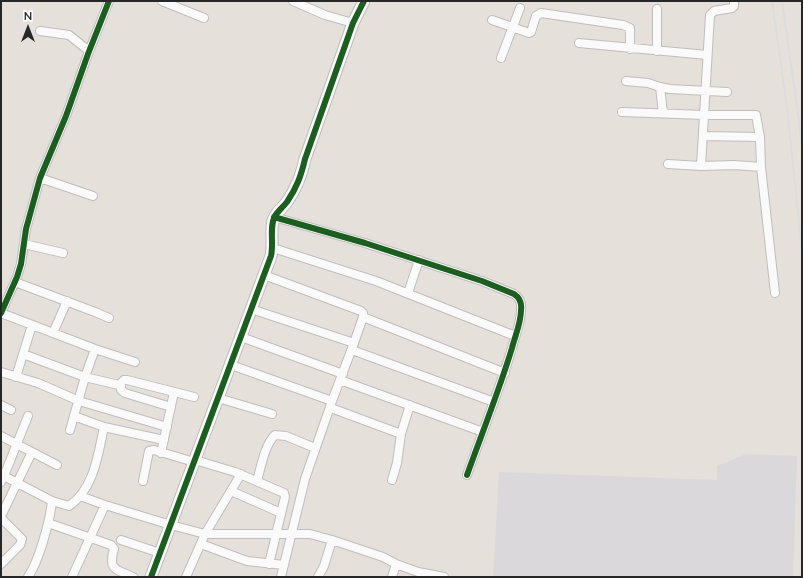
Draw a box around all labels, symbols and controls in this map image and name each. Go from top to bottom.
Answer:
north arrow [8,8,48,48]
text: N [24,9,32,22]

